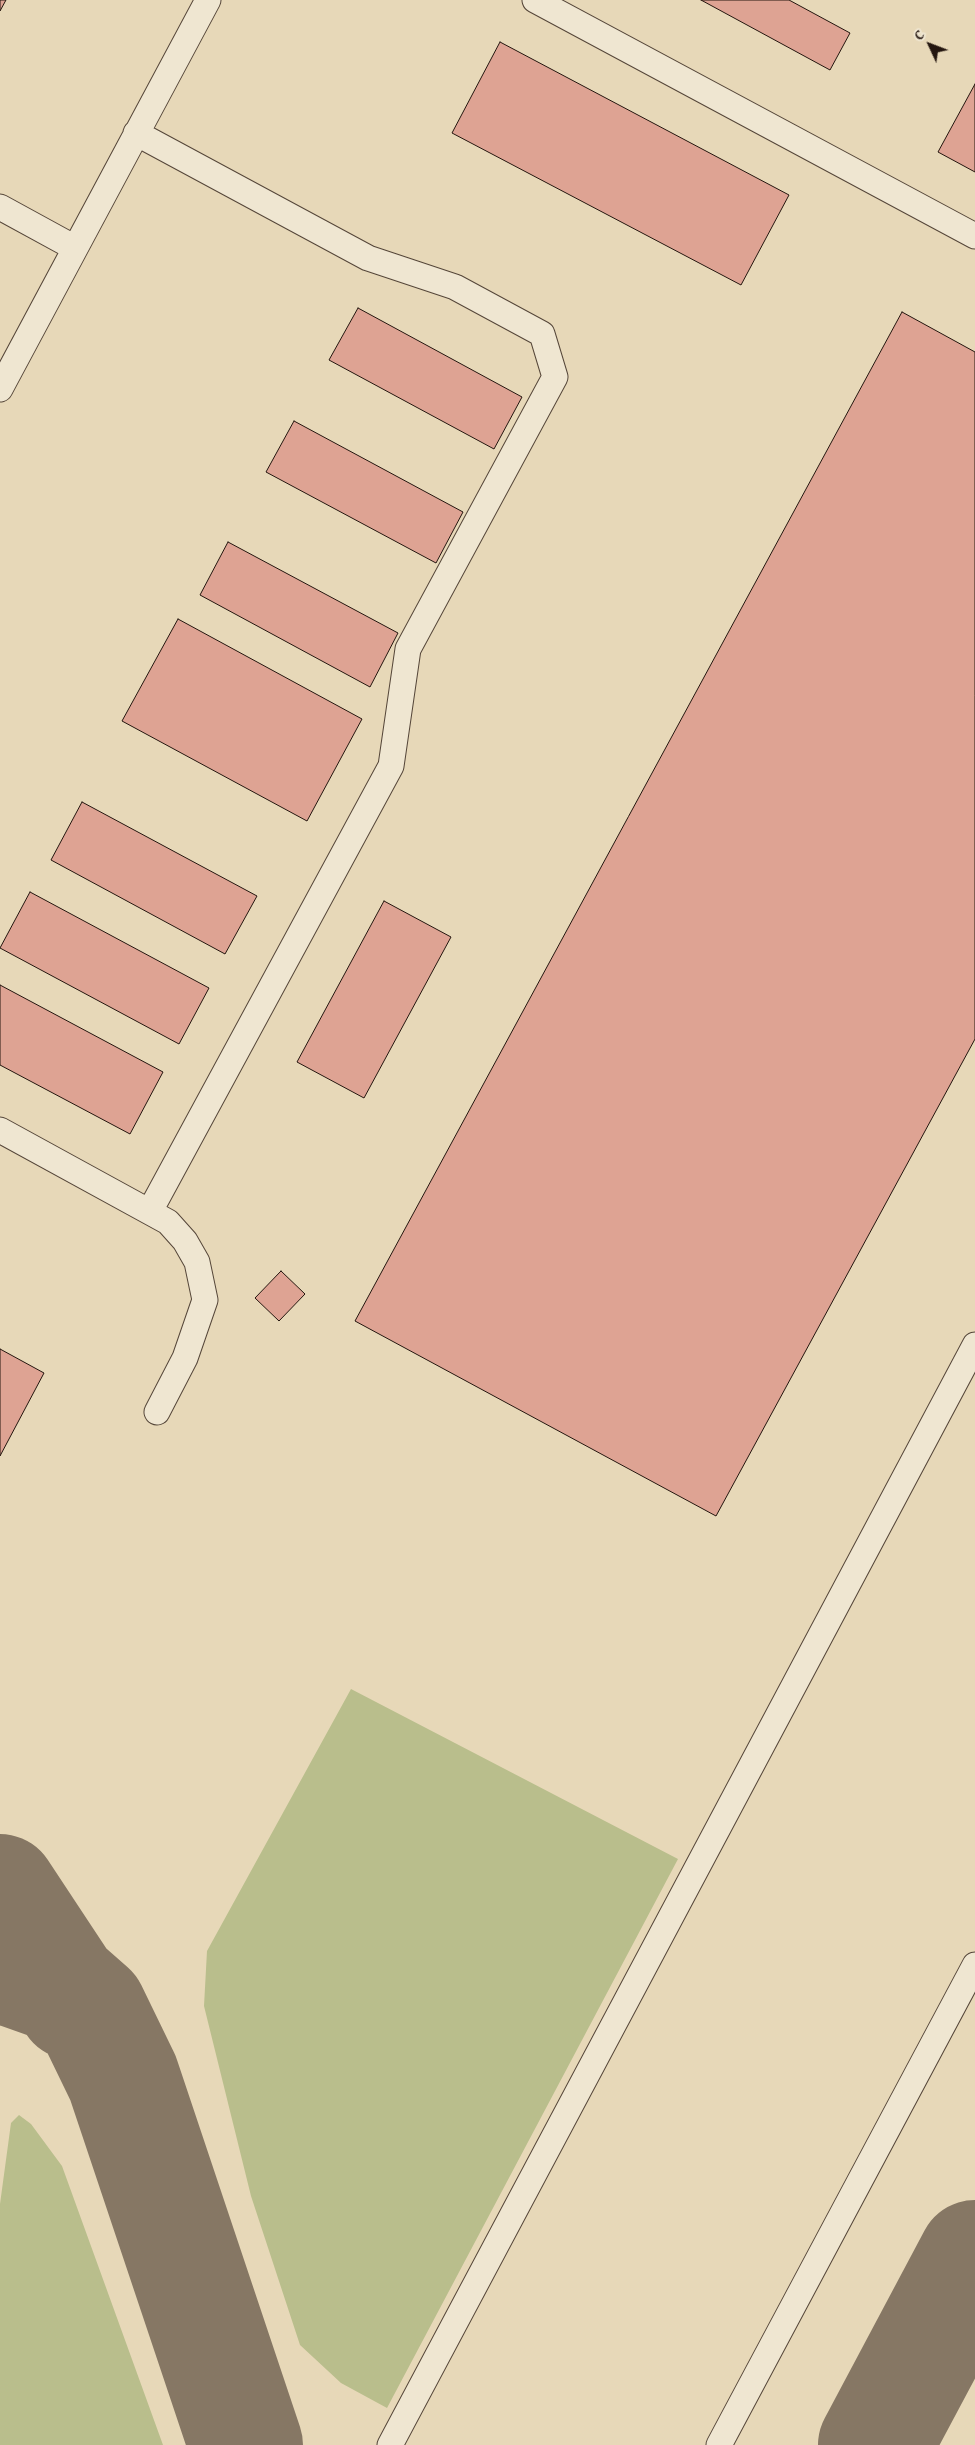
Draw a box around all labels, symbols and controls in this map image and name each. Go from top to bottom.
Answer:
north arrow [905,20,955,70]
text: С [909,25,929,44]

